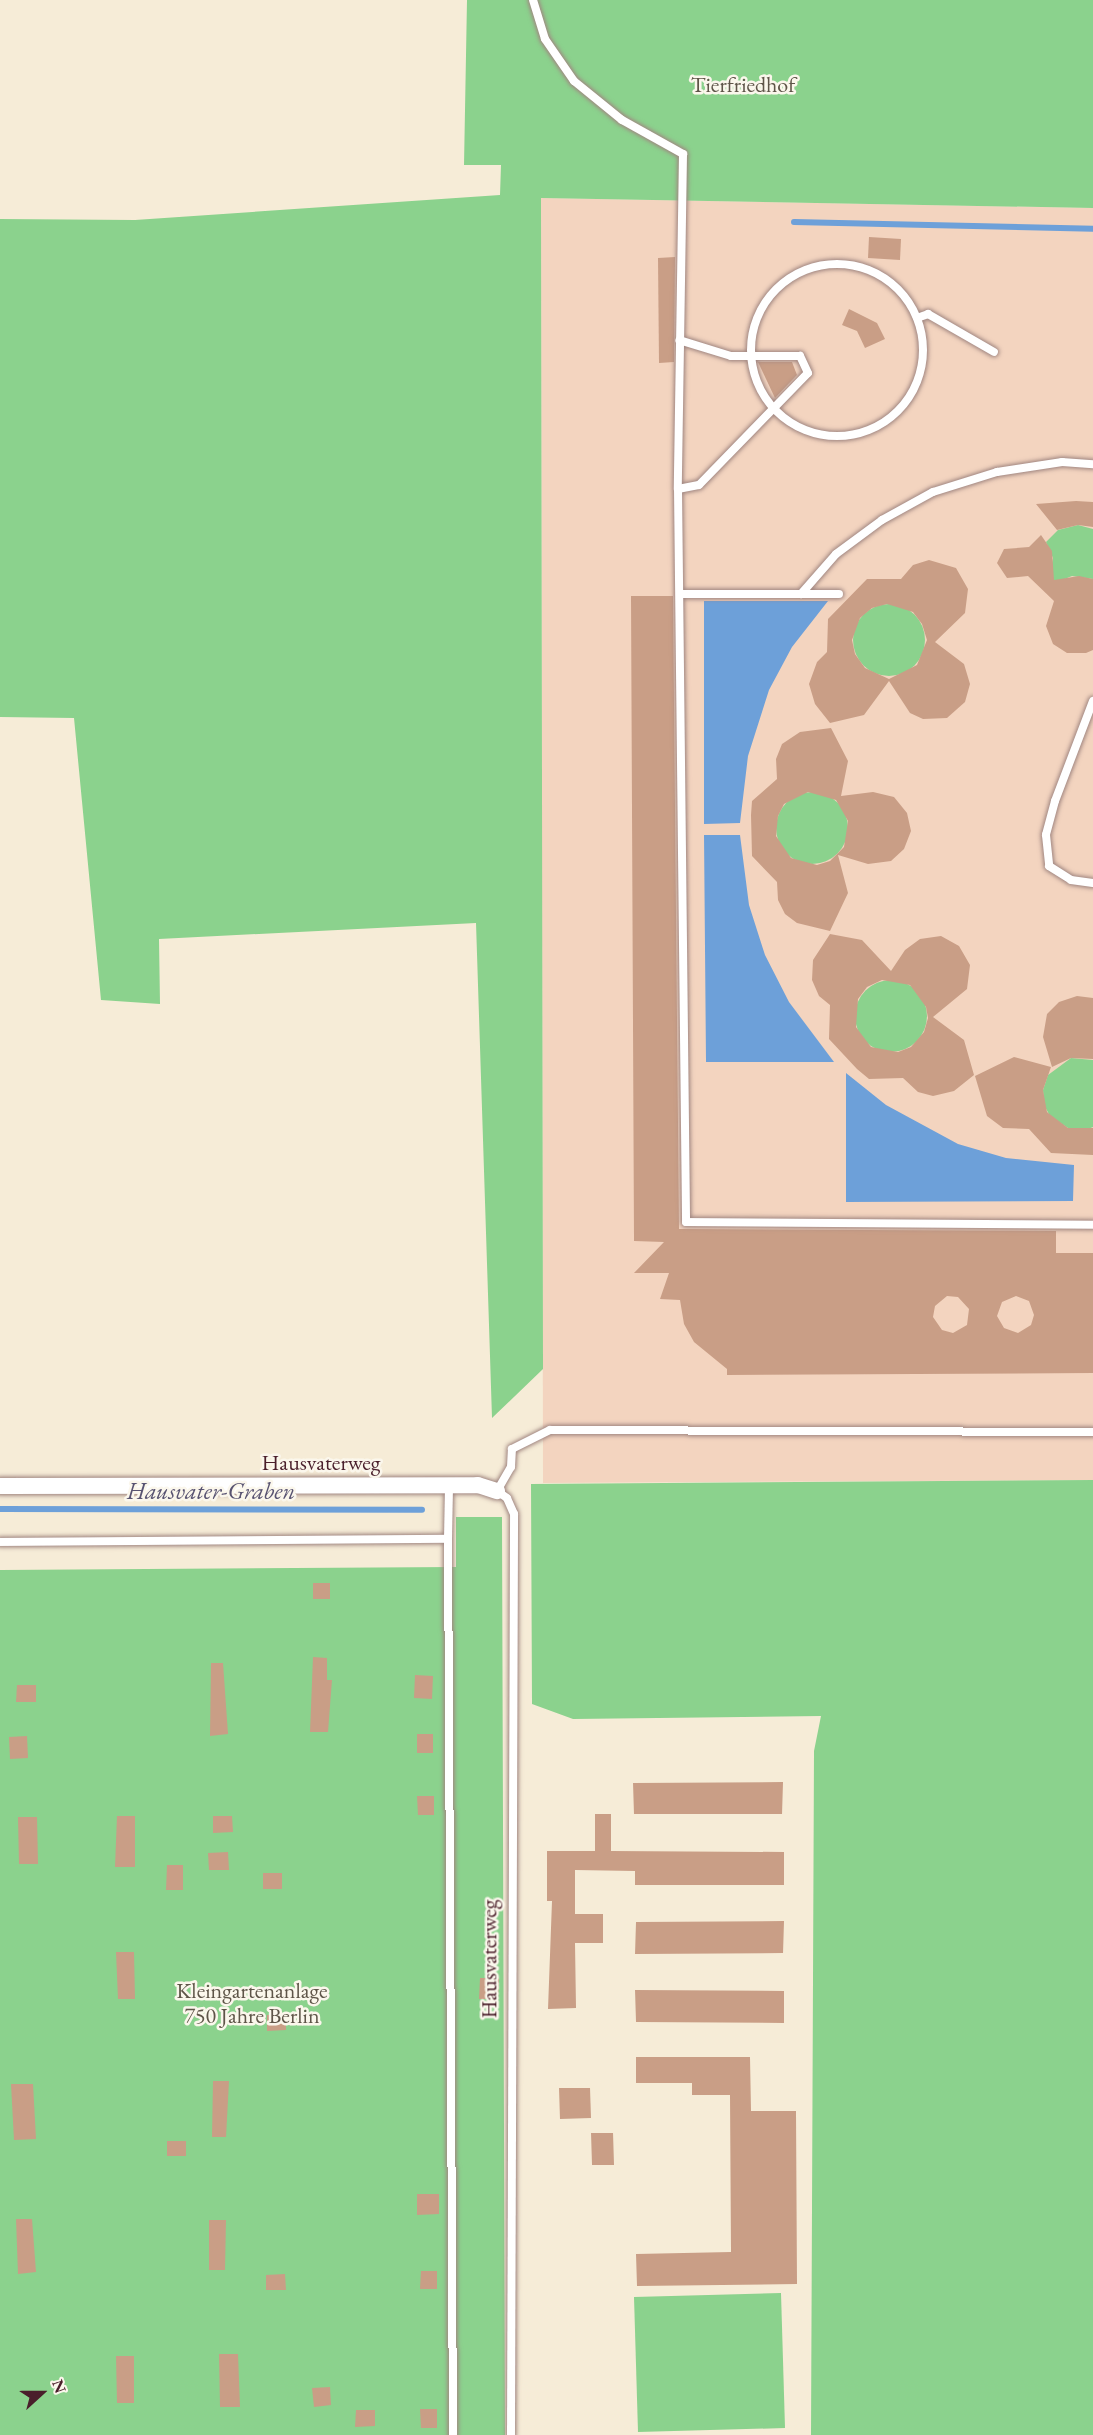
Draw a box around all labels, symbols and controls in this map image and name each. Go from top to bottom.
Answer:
park label: Tierfriedhof [691,72,795,98]
street label: Hausvaterweg [262,1450,380,1476]
water label: Hausvater-Graben [127,1477,295,1505]
street label: Hausvaterweg [476,1900,502,2018]
park label: Kleingartenanlage 750 Jahre Berlin [176,1977,328,2029]
north arrow [12,2363,72,2423]
text: N [47,2377,71,2396]

